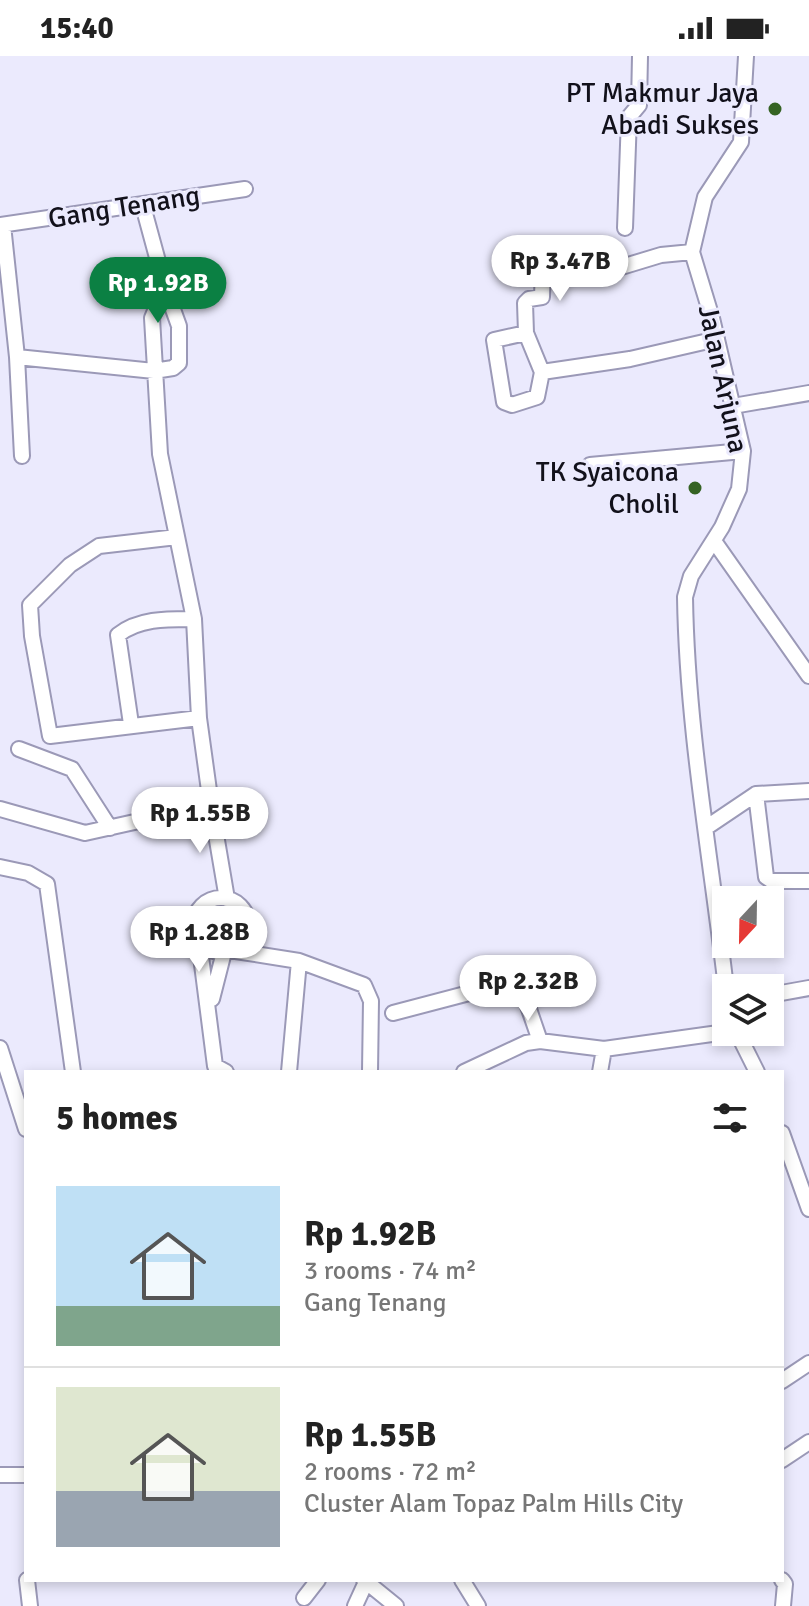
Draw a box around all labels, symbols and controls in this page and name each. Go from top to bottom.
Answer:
text: 15:40 [40,10,114,47]
place label: PT Makmur Jaya Abadi Sukses [566,76,759,142]
marker: PT Makmur Jaya Abadi Sukses [766,100,784,118]
street label: Gang Tenang [46,178,202,236]
pin: Rp 3.47B [477,235,643,303]
text: Rp 3.47B [509,245,611,277]
pin: Rp 1.92B [75,257,241,325]
text: Rp 1.92B [107,267,209,299]
street label: Jalan Arjuna [691,302,755,456]
place label: TK Syaicona Cholil [536,455,679,521]
marker: TK Syaicona Cholil [686,479,704,497]
pin: Rp 1.55B [117,787,283,855]
text: Rp 1.55B [149,797,251,829]
north arrow [712,886,784,958]
map controls [712,886,784,1046]
pin: Rp 1.28B [116,906,282,974]
text: Rp 1.28B [148,916,250,948]
pin: Rp 2.32B [445,955,611,1023]
text: Rp 2.32B [477,965,579,997]
button: layers [712,974,784,1046]
icon: filters [708,1096,752,1140]
text: 5 homes [56,1097,177,1139]
text: Rp 1.92B [304,1213,436,1255]
icon: home [120,1218,216,1314]
text: 3 rooms · 74 m² [304,1255,477,1287]
text: Gang Tenang [304,1287,446,1319]
text: Rp 1.55B [304,1414,436,1456]
icon: home [120,1419,216,1515]
text: 2 rooms · 72 m² [304,1456,477,1488]
text: Cluster Alam Topaz Palm Hills City [304,1488,683,1520]

